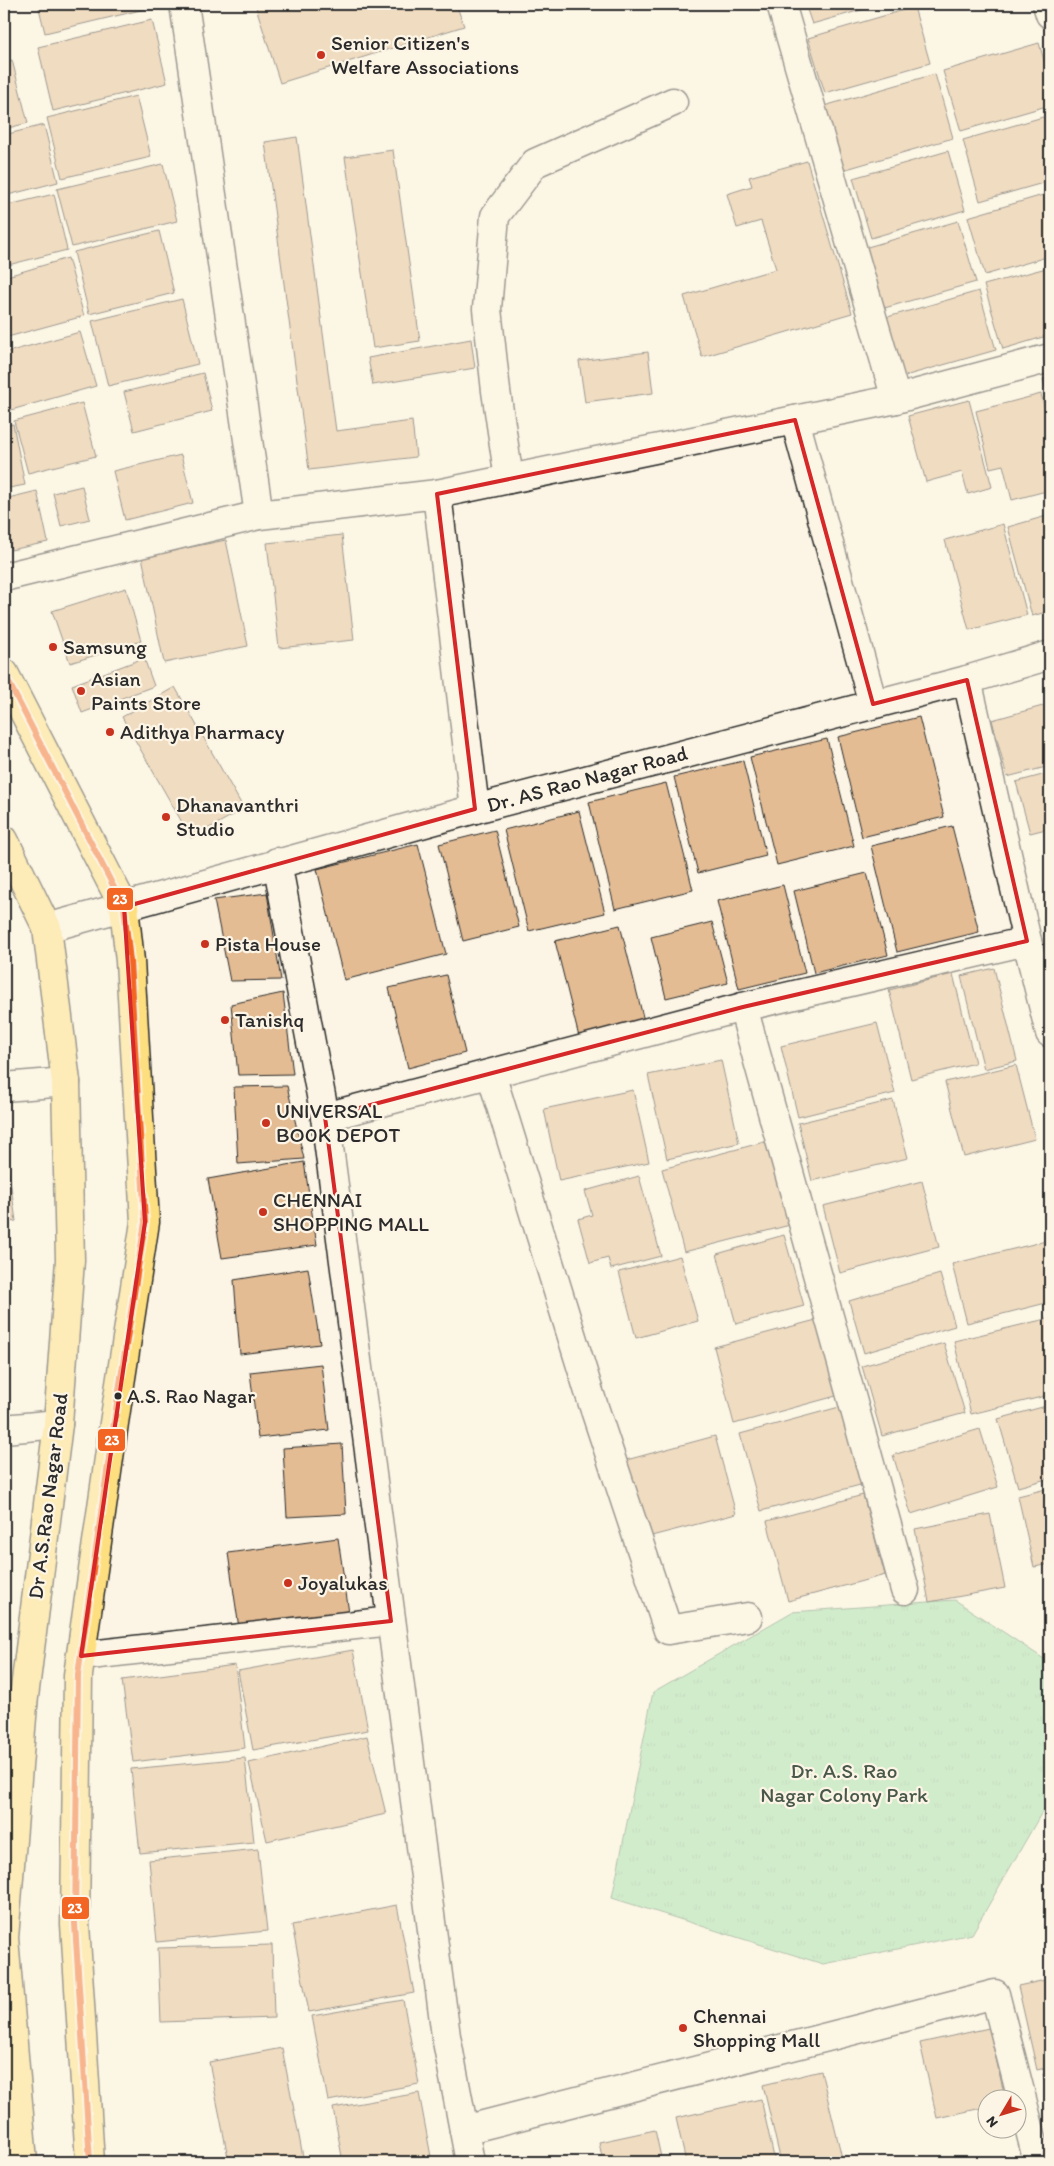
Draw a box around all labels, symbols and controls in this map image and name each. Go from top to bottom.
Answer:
place label: Senior Citizen's Welfare Associations [331,30,519,79]
marker: Senior Citizen's Welfare Associations [315,49,327,61]
place label: Samsung [63,634,147,659]
marker: Samsung [47,641,59,653]
place label: Asian Paints Store [91,666,201,715]
marker: Asian Paints Store [75,685,87,697]
place label: Adithya Pharmacy [120,719,284,744]
marker: Adithya Pharmacy [104,726,116,738]
street label: Dr. AS Rao Nagar Road [484,740,691,817]
place label: Dhanavanthri Studio [176,792,299,841]
marker: Dhanavanthri Studio [160,811,172,823]
line badge: 23 [106,887,134,911]
text: 23 [113,891,128,908]
place label: Pista House [215,931,321,956]
marker: Pista House [199,938,211,950]
place label: Tanishq [235,1007,304,1032]
marker: Tanishq [219,1014,231,1026]
place label: UNIVERSAL BO0K DEPOT [276,1098,400,1147]
marker: UNIVERSAL BO0K DEPOT [260,1117,272,1129]
place label: CHENNAI SHOPPING MALL [273,1187,429,1236]
marker: CHENNAI SHOPPING MALL [257,1206,269,1218]
place label: A.S. Rao Nagar [127,1384,255,1408]
street label: Dr A.S.Rao Nagar Road [22,1391,73,1600]
marker: A.S. Rao Nagar [113,1391,123,1401]
line badge: 23 [97,1428,126,1452]
text: 23 [105,1432,120,1449]
place label: Joyalukas [298,1570,388,1595]
marker: Joyalukas [282,1577,294,1589]
park label: Dr. A.S. Rao Nagar Colony Park [760,1758,928,1807]
line badge: 23 [61,1896,90,1920]
text: 23 [68,1900,83,1917]
place label: Chennai Shopping Mall [693,2003,820,2052]
marker: Chennai Shopping Mall [677,2022,689,2034]
north arrow [976,2088,1026,2138]
text: N [983,2113,1002,2131]

